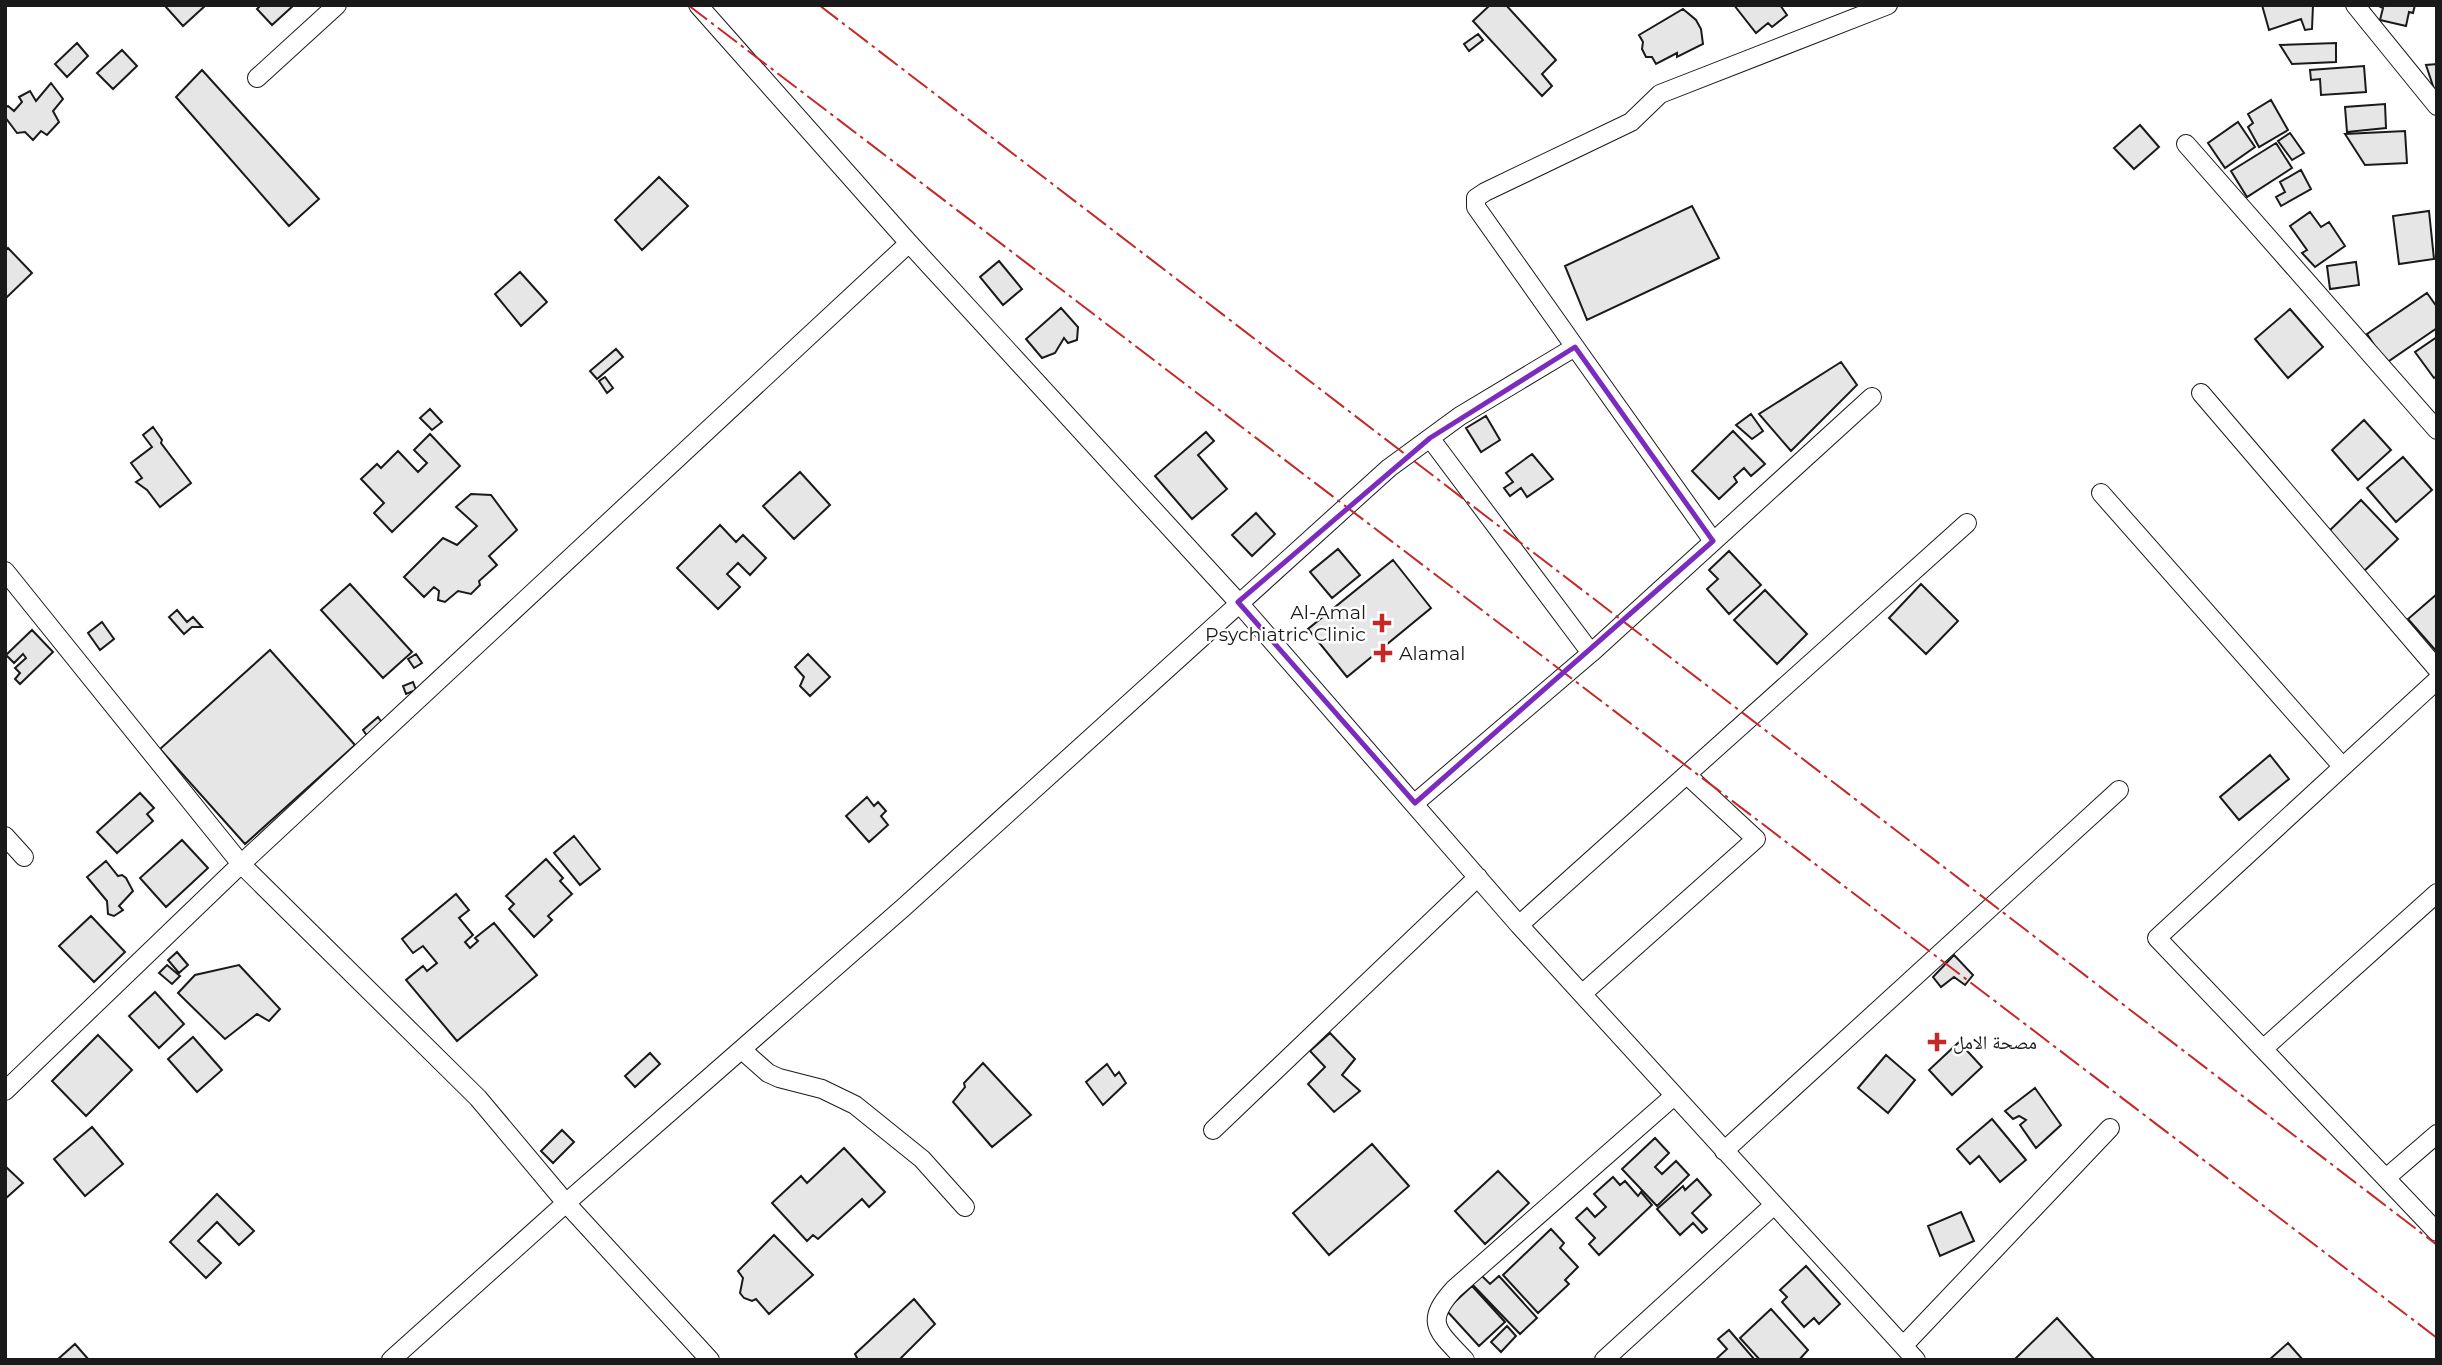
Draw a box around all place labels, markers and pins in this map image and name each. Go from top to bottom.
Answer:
place label: Al-Amal Psychiatric Clinic [1205,601,1366,646]
marker: Al-Amal Psychiatric Clinic [1372,613,1392,633]
place label: Alamal [1399,642,1465,665]
marker: Alamal [1373,643,1393,663]
place label: مصحة الامل [1953,1031,2037,1054]
marker: مصحة الامل [1927,1032,1947,1052]

